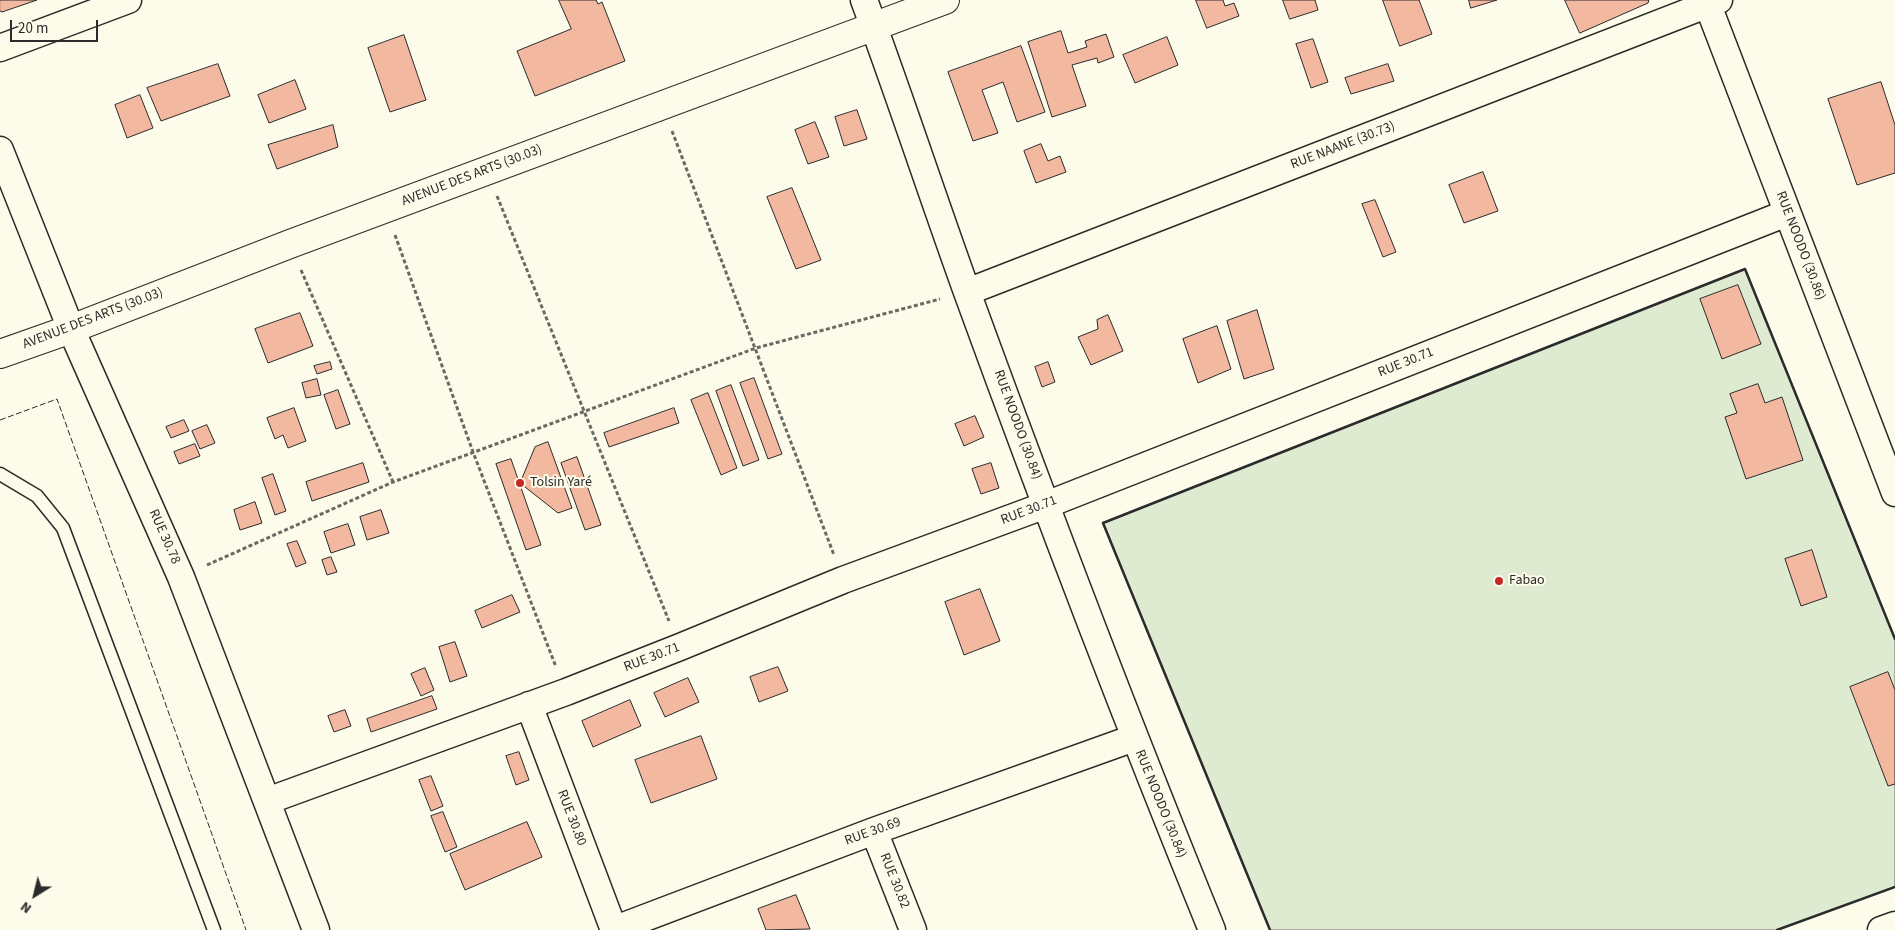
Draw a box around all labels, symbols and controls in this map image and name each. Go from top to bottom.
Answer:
scale bar [12,10,100,42]
text: 20 m [18,18,48,39]
street label: RUE NAANE (30.73) [1288,118,1398,174]
street label: AVENUE DES ARTS (30.03) [399,141,545,211]
street label: RUE NOODO (30.86) [1771,189,1829,303]
street label: AVENUE DES ARTS (30.03) [20,284,166,354]
street label: RUE 30.71 [1376,344,1436,382]
street label: RUE NOODO (30.84) [989,368,1045,482]
place label: Tolsin Yaré [530,475,592,491]
marker: Tolsin Yaré [514,477,526,489]
street label: RUE 30.71 [999,493,1059,529]
street label: RUE 30.78 [144,507,184,567]
place label: Fabao [1509,573,1545,589]
marker: Fabao [1493,575,1505,587]
street label: RUE 30.71 [622,640,682,676]
street label: RUE NOODO (30.84) [1131,747,1189,861]
street label: RUE 30.80 [553,788,589,848]
street label: RUE 30.69 [843,814,903,850]
street label: RUE 30.82 [875,851,913,911]
north arrow [10,870,60,920]
text: N [17,896,36,918]

